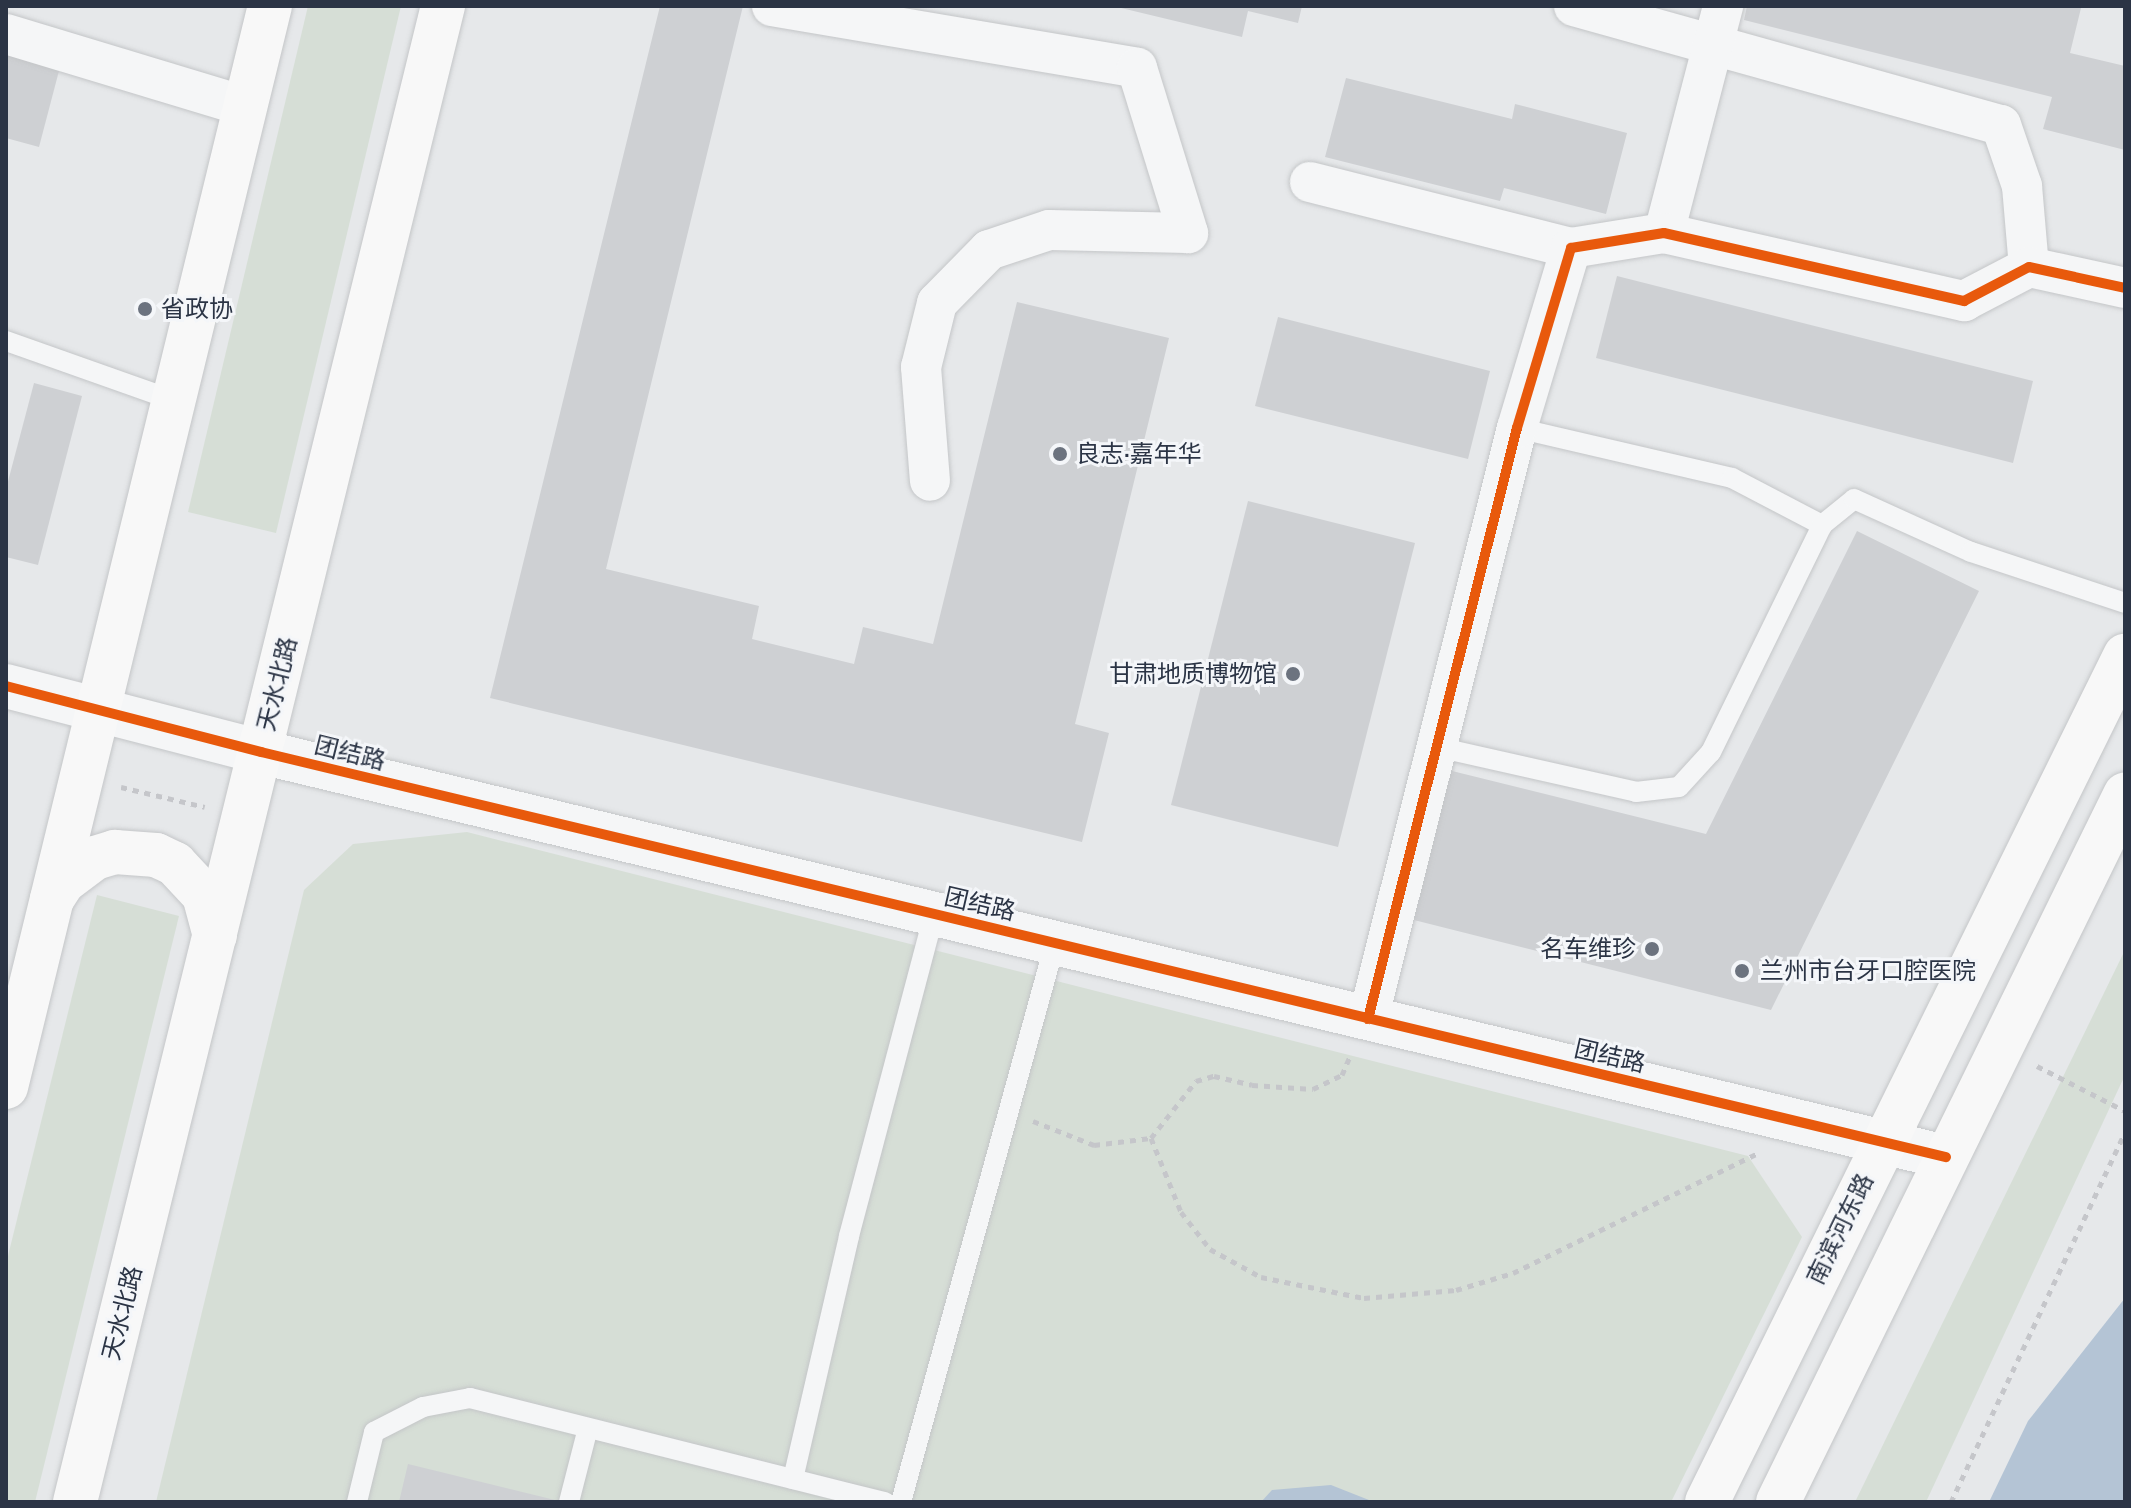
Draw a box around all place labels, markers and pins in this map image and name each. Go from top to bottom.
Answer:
place label: 省政协 [161,295,233,323]
marker: 省政协 [136,300,154,318]
place label: 良志·嘉年华 [1076,440,1202,468]
marker: 良志·嘉年华 [1051,445,1069,463]
place label: 甘肃地质博物馆 [1109,660,1277,688]
marker: 甘肃地质博物馆 [1284,665,1302,683]
place label: 名车维珍 [1540,935,1636,963]
marker: 名车维珍 [1643,940,1661,958]
place label: 兰州市台牙口腔医院 [1760,957,1976,985]
marker: 兰州市台牙口腔医院 [1731,960,1753,982]

